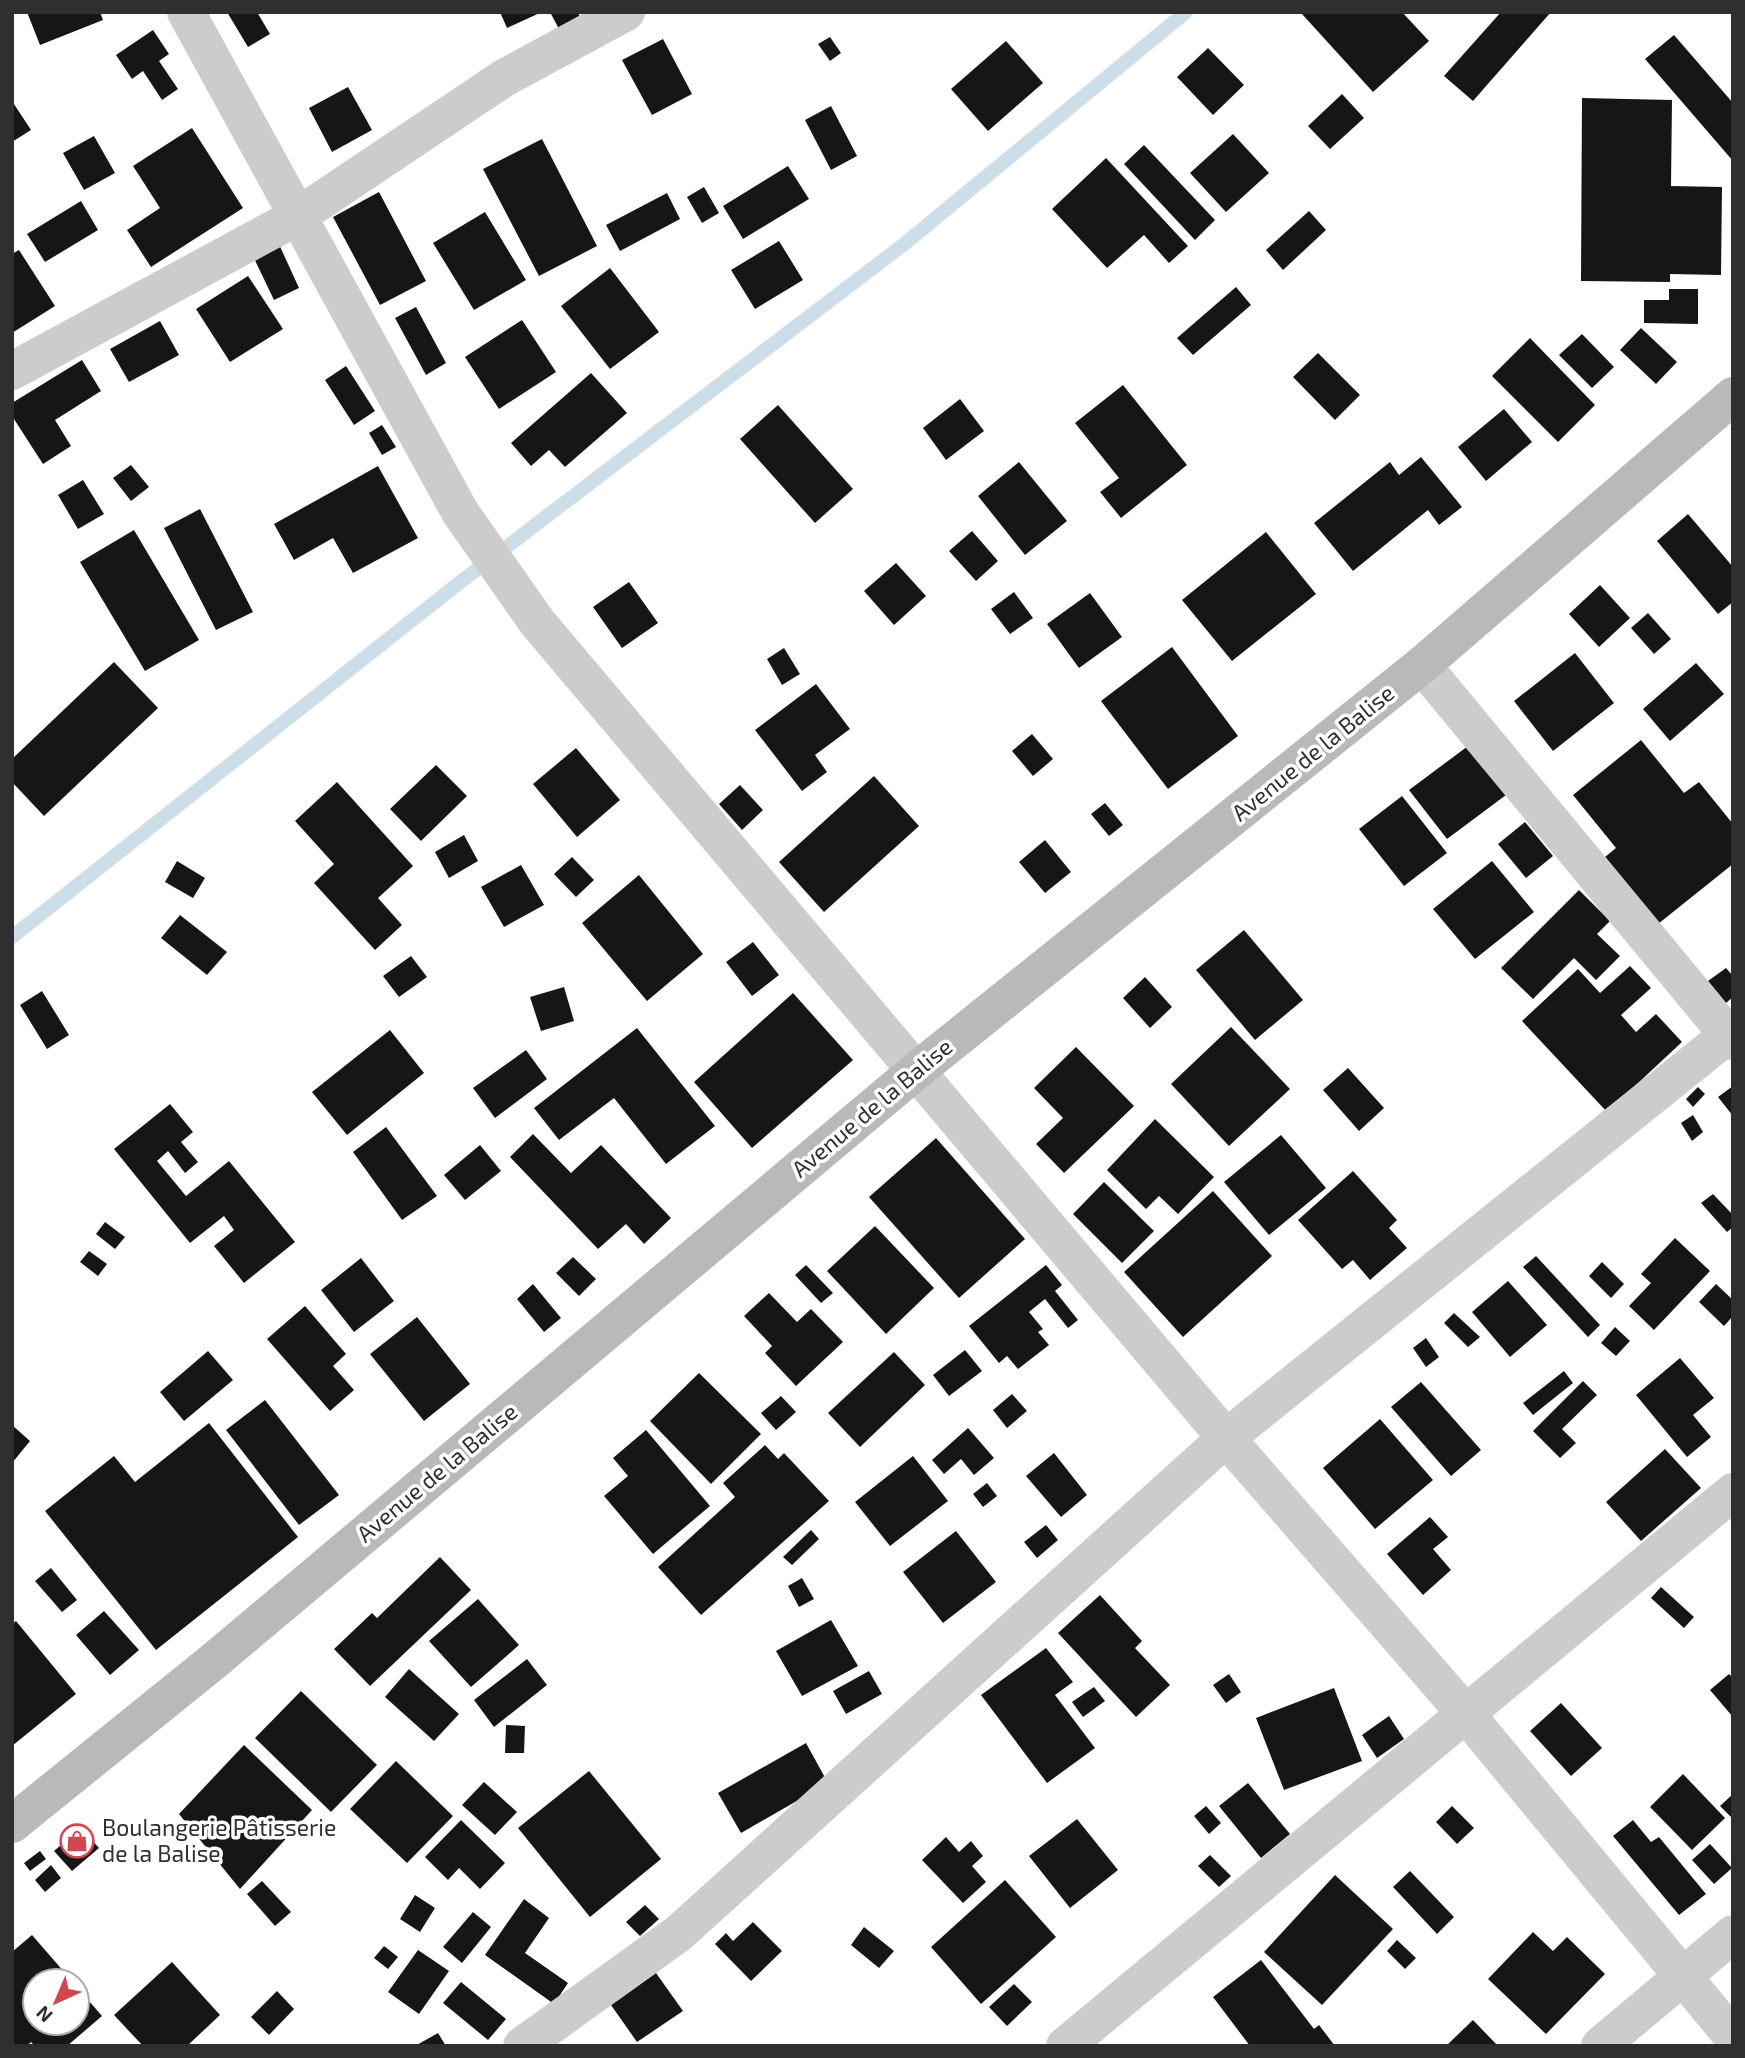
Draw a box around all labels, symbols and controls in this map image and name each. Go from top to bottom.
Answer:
street label: Avenue de la Balise [1225,678,1399,826]
street label: Avenue de la Balise [785,1032,957,1183]
street label: Avenue de la Balise [350,1397,522,1548]
place label: Boulangerie Pâtisserie de la Balise [102,1813,336,1867]
shop icon: Boulangerie Pâtisserie de la Balise [58,1822,96,1860]
north arrow [21,1967,91,2037]
text: N [31,2002,57,2028]

